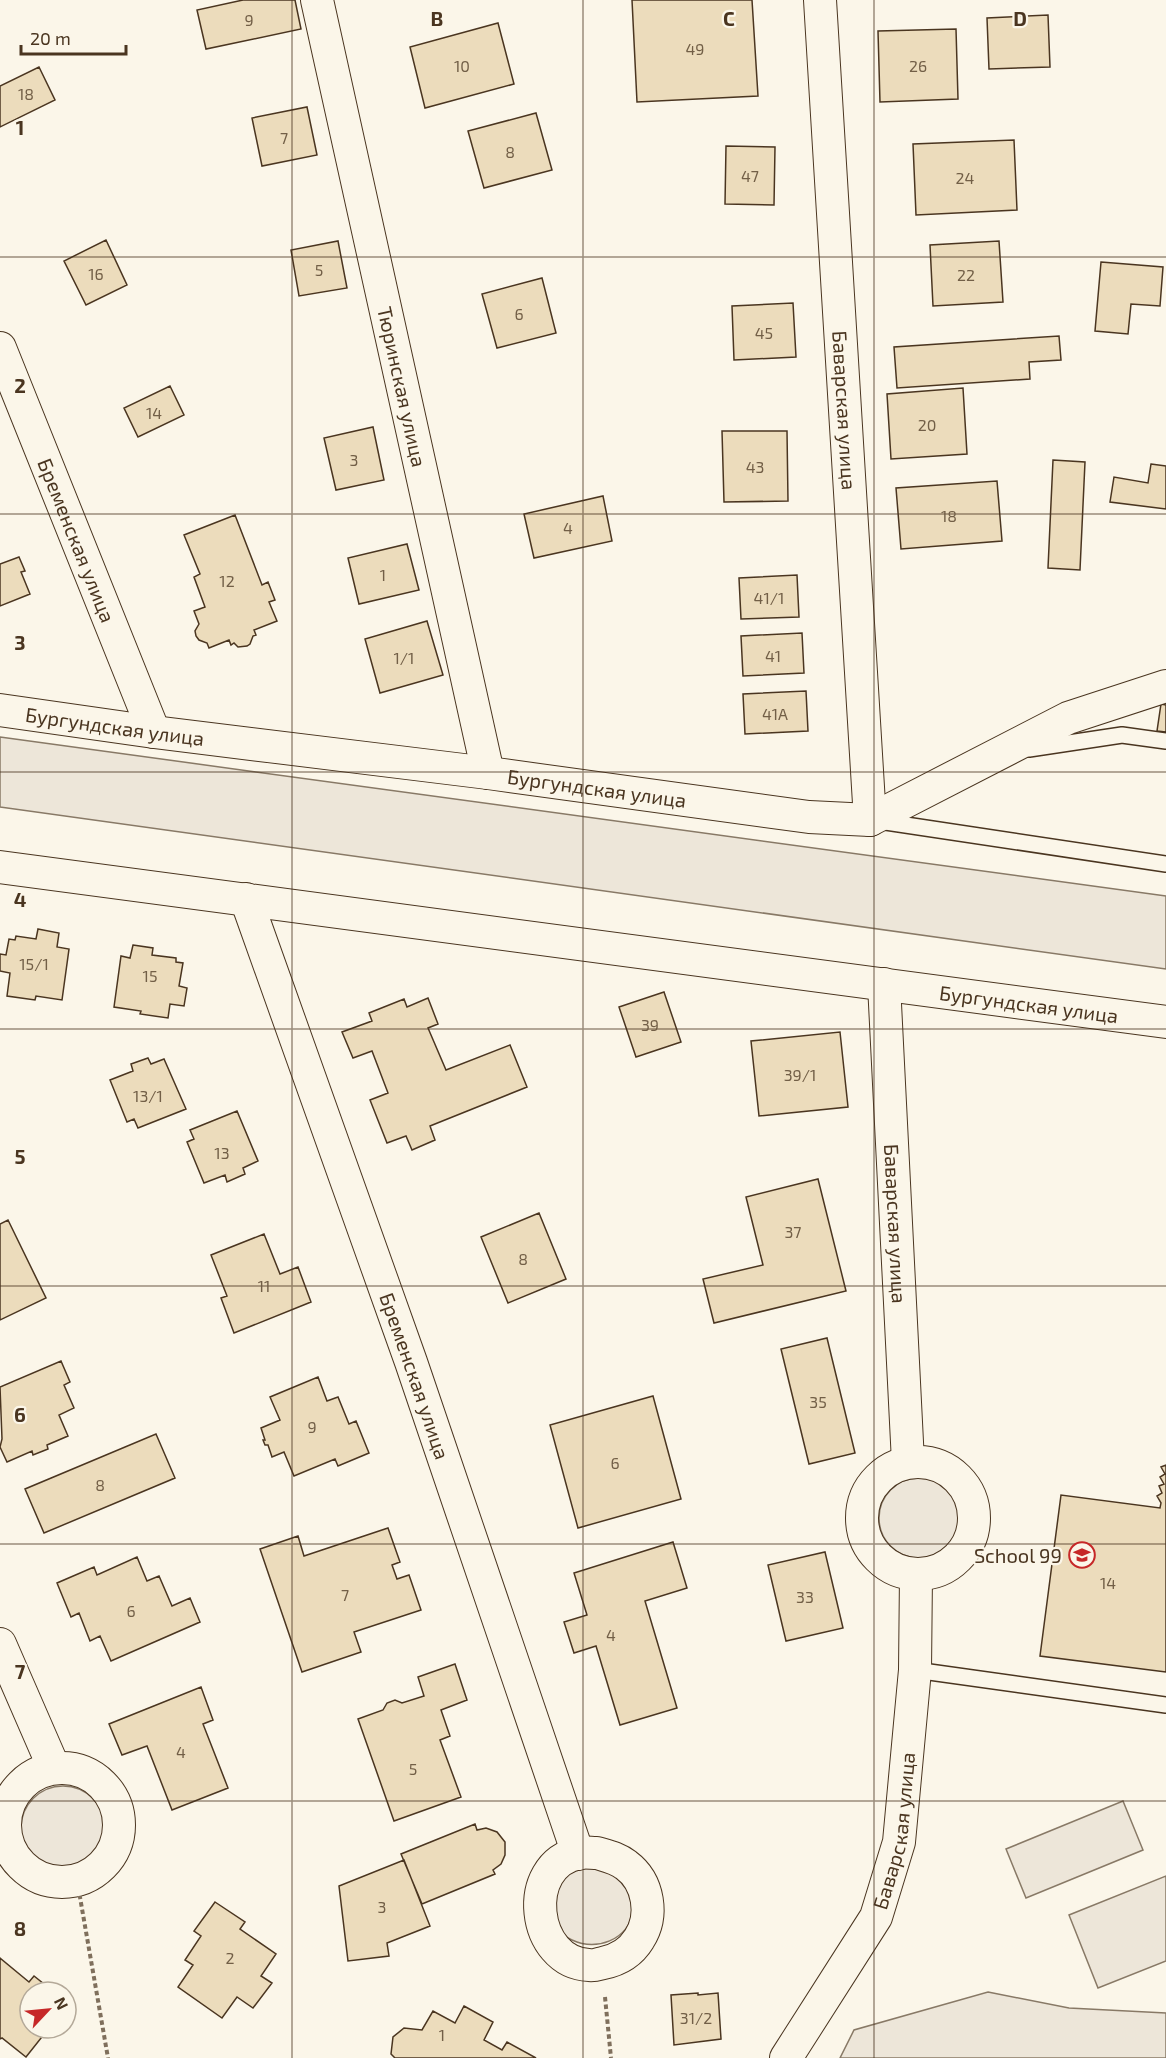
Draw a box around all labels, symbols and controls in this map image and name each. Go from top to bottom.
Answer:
text: B [431,6,443,30]
text: C [723,6,735,30]
text: D [1013,6,1027,30]
house number: 9 [244,10,254,29]
scale bar [21,18,126,56]
text: 20 m [30,27,71,49]
house number: 49 [686,39,705,58]
house number: 10 [454,56,470,75]
house number: 26 [909,56,927,75]
house number: 18 [18,84,34,103]
text: 1 [16,115,24,139]
house number: 7 [280,128,288,147]
house number: 8 [505,142,515,161]
house number: 47 [741,166,759,185]
house number: 24 [956,168,975,187]
house number: 5 [315,260,323,279]
house number: 16 [88,264,104,283]
house number: 22 [957,265,975,284]
street label: Тюринская улица [373,304,432,469]
house number: 6 [514,304,524,323]
house number: 45 [755,323,773,342]
street label: Баварская улица [828,330,862,491]
text: 2 [14,373,26,397]
house number: 14 [146,403,162,422]
house number: 20 [918,415,936,434]
house number: 3 [350,450,358,469]
street label: Бременская улица [33,455,121,626]
house number: 43 [746,457,764,476]
house number: 18 [941,506,957,525]
house number: 4 [563,518,573,537]
house number: 1 [380,565,386,584]
house number: 12 [219,571,235,590]
house number: 41/1 [754,588,784,607]
text: 3 [14,630,26,654]
house number: 41 [765,646,781,665]
house number: 1/1 [393,648,415,667]
street label: Бургундская улица [24,702,206,750]
house number: 41А [762,704,788,723]
street label: Бургундская улица [506,764,688,812]
text: 4 [14,887,27,911]
house number: 15/1 [19,954,49,973]
house number: 15 [143,966,157,985]
street label: Бургундская улица [938,980,1120,1028]
house number: 39 [641,1015,659,1034]
house number: 39/1 [784,1065,816,1084]
house number: 13/1 [133,1086,163,1105]
house number: 13 [214,1143,230,1162]
street label: Баварская улица [880,1143,912,1304]
text: 5 [14,1144,26,1168]
house number: 37 [784,1222,802,1241]
house number: 8 [518,1249,528,1268]
house number: 11 [258,1276,270,1295]
street label: Бременская улица [375,1289,455,1462]
house number: 35 [809,1392,827,1411]
text: 6 [14,1402,26,1426]
house number: 9 [307,1417,317,1436]
house number: 6 [610,1453,620,1472]
house number: 8 [95,1475,105,1494]
school or university icon: School 99 [1067,1540,1097,1570]
place label: School 99 [974,1543,1062,1567]
house number: 14 [1100,1573,1116,1592]
house number: 7 [341,1585,349,1604]
house number: 33 [796,1587,814,1606]
house number: 6 [126,1601,136,1620]
house number: 4 [606,1625,616,1644]
text: 7 [15,1659,26,1683]
house number: 4 [176,1742,186,1761]
street label: Баварская улица [867,1751,919,1912]
house number: 5 [409,1759,417,1778]
house number: 3 [378,1897,386,1916]
text: 8 [14,1916,26,1940]
house number: 2 [226,1948,235,1967]
north arrow [18,1980,78,2040]
text: N [51,1994,73,2013]
house number: 31/2 [680,2008,712,2027]
house number: 1 [439,2025,445,2044]

